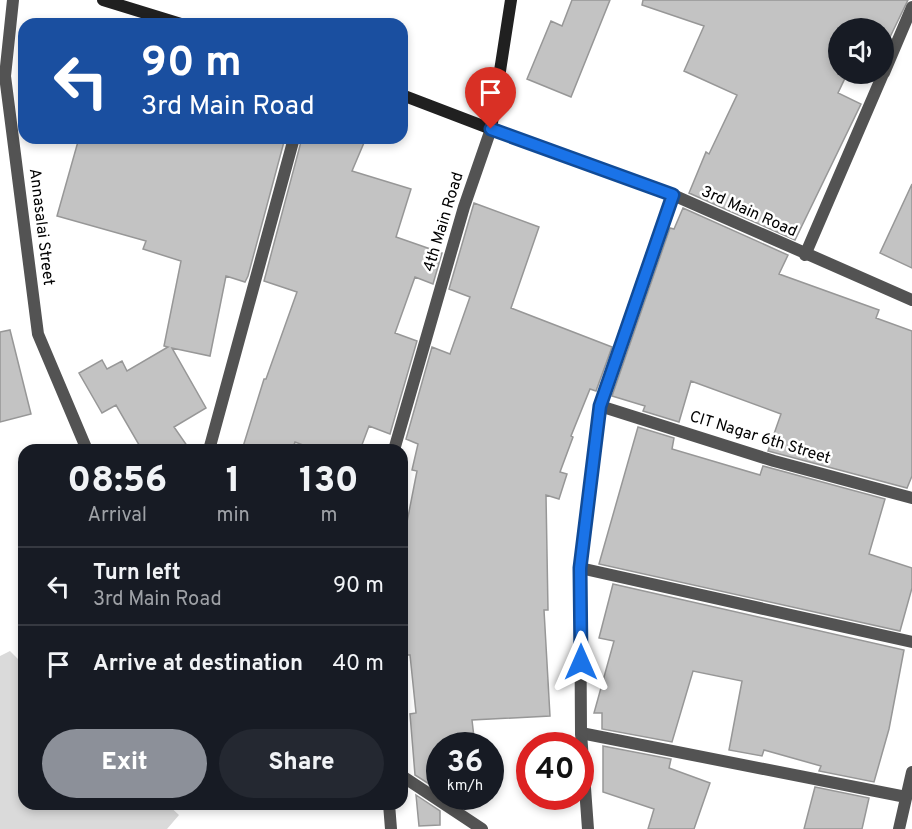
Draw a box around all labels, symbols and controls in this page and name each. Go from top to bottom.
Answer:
map controls [828,18,894,84]
button: sound [828,18,894,84]
text: 90 m [141,38,242,91]
icon: left [42,42,120,120]
pin [465,67,516,129]
icon: arrive [474,76,507,109]
text: 3rd Main Road [141,90,315,124]
street label: Annasalai Street [24,167,58,287]
street label: 4th Main Road [419,170,469,274]
street label: 3rd Main Road [698,182,800,242]
street label: CIT Nagar 6th Street [687,407,833,469]
text: 08:56 [67,459,167,505]
text: 1 [226,459,241,505]
text: 130 [299,459,359,505]
text: Arrival [87,503,147,529]
text: min [217,503,250,529]
text: m [320,503,337,529]
text: Turn left [93,560,181,587]
icon: left [42,570,75,603]
text: 90 m [333,573,384,600]
text: 3rd Main Road [93,587,222,613]
position arrow [549,630,613,694]
icon: arrive [42,648,75,681]
text: Arrive at destination [93,651,303,678]
text: 40 m [332,651,384,678]
button: Exit [42,729,207,798]
button: Share [219,729,384,798]
speed limit sign: 40 [516,732,594,810]
text: 36 [447,745,483,782]
text: km/h [447,777,483,796]

